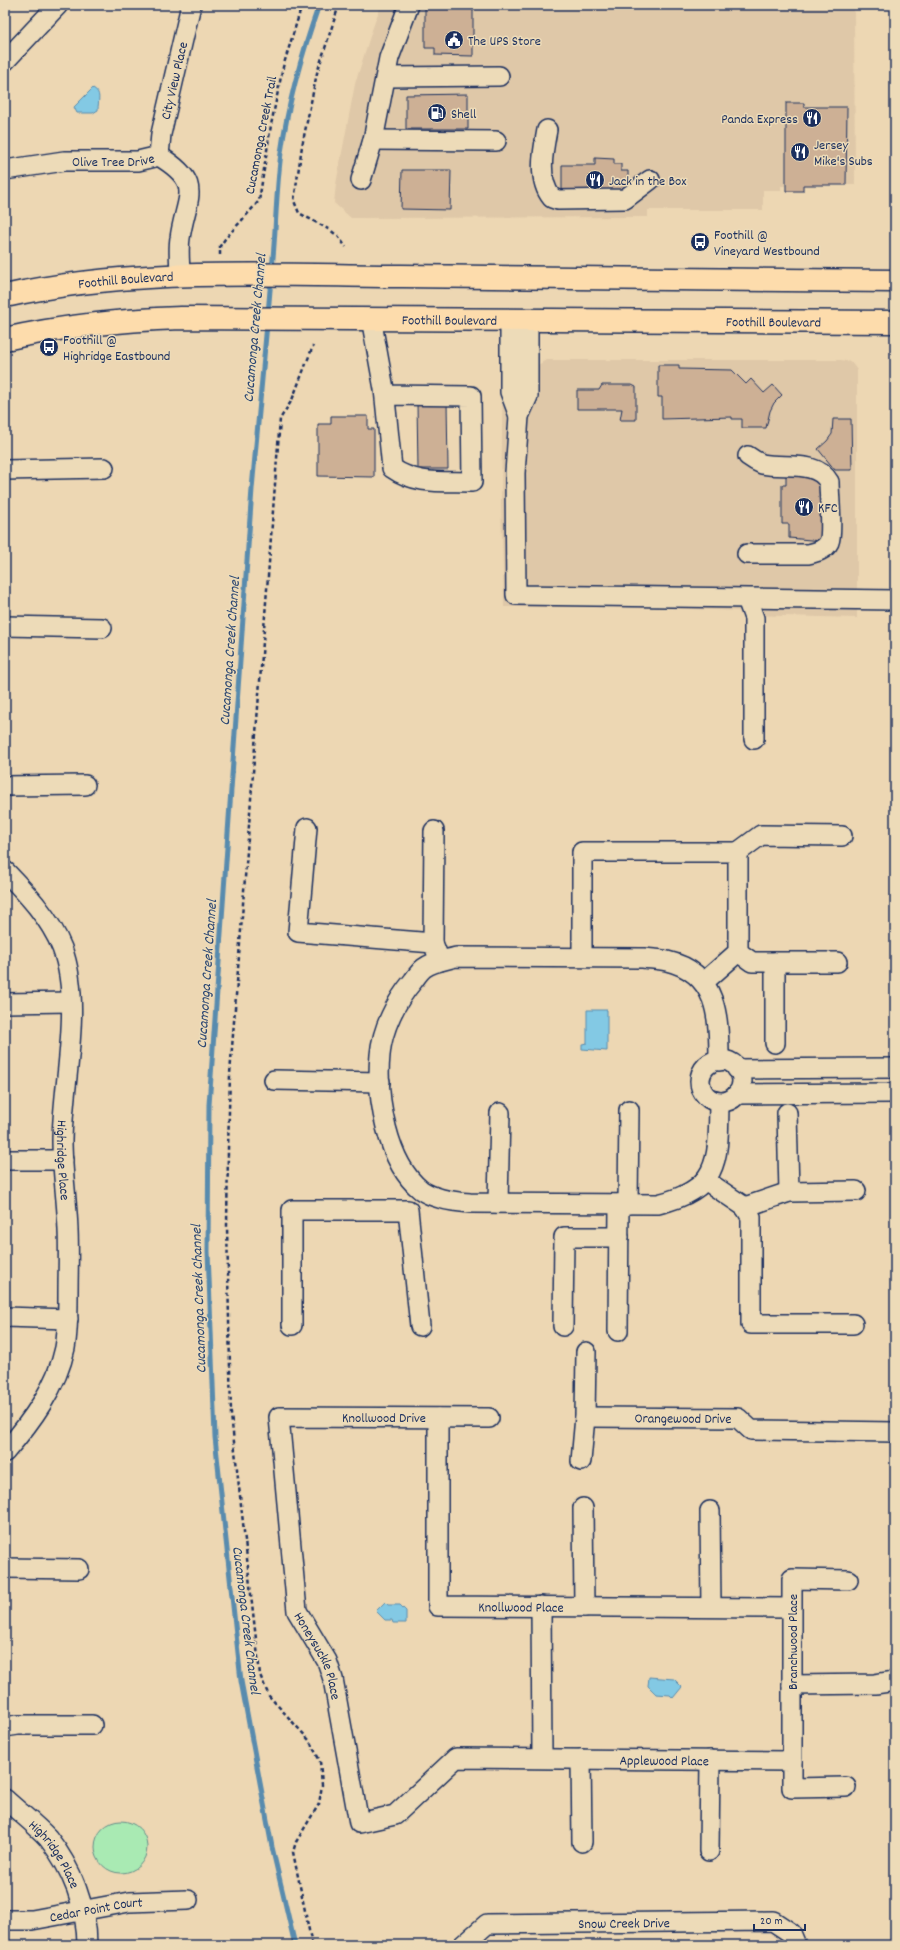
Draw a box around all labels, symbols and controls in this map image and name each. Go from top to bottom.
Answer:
public building icon: The UPS Store [443,29,465,51]
place label: The UPS Store [468,32,541,52]
street label: City View Place [157,40,194,122]
street label: Cucamonga Creek Trail [241,74,283,196]
fuel station icon: Shell [426,102,448,124]
place label: Shell [451,105,477,125]
restaurant icon: Panda Express [801,107,823,129]
place label: Panda Express [721,110,798,130]
place label: Jersey Mike's Subs [814,136,873,172]
restaurant icon: Jersey Mike's Subs [789,141,811,163]
street label: Olive Tree Drive [72,149,157,173]
restaurant icon: Jack in the Box [584,169,606,191]
place label: Jack in the Box [609,172,686,192]
place label: Foothill @ Vineyard Westbound [714,226,820,262]
bus stop icon: Foothill @ Vineyard Westbound [689,231,711,253]
water label: Cucamonga Creek Channel [239,252,274,403]
street label: Foothill Boulevard [77,268,174,295]
street label: Foothill Boulevard [402,311,497,332]
street label: Foothill Boulevard [726,313,821,334]
place label: Foothill @ Highridge Eastbound [63,331,170,367]
bus stop icon: Foothill @ Highridge Eastbound [38,336,60,358]
restaurant icon: KFC [793,496,815,518]
place label: KFC [818,499,838,519]
water label: Cucamonga Creek Channel [215,575,247,726]
water label: Cucamonga Creek Channel [192,898,224,1049]
street label: Highridge Place [50,1119,74,1201]
water label: Cucamonga Creek Channel [186,1223,214,1374]
street label: Knollwood Drive [342,1409,426,1429]
street label: Orangewood Drive [634,1409,732,1430]
water label: Cucamonga Creek Channel [225,1545,265,1697]
street label: Branchwood Place [784,1594,804,1690]
street label: Knollwood Place [478,1598,564,1619]
street label: Honeysuckle Place [288,1609,345,1702]
street label: Applewood Place [619,1751,709,1772]
street label: Highridge Place [23,1816,84,1892]
street label: Cedar Point Court [48,1894,143,1929]
scale bar [754,1906,805,1932]
text: 20 m [760,1913,783,1930]
street label: Snow Creek Drive [578,1914,670,1935]

